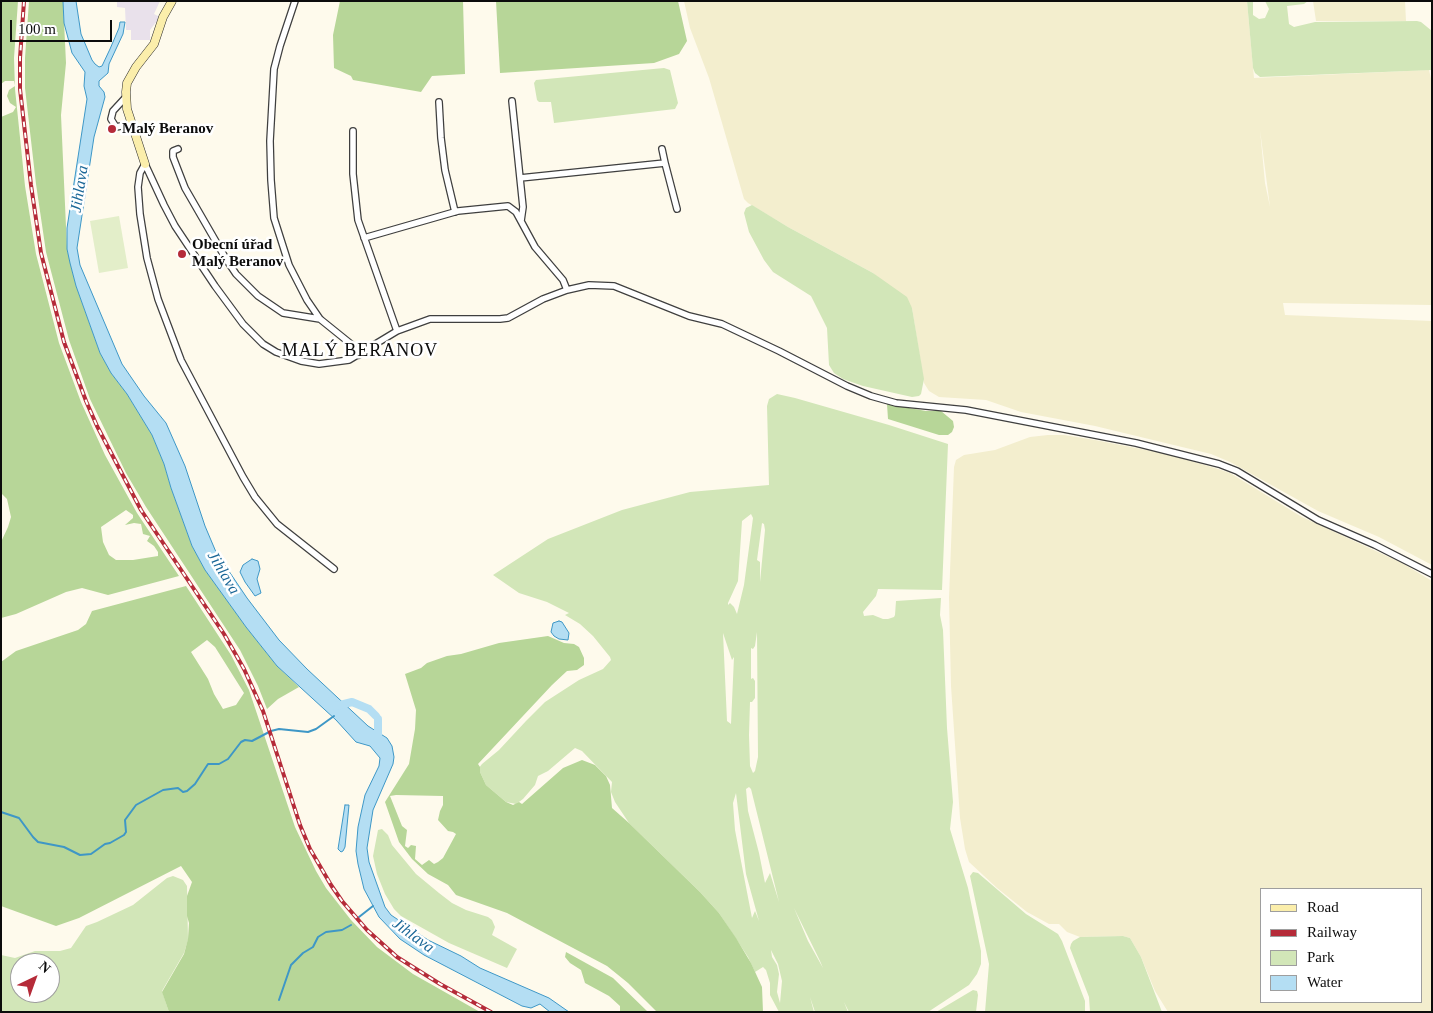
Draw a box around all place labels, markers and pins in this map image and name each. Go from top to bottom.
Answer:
place label: Malý Beranov [122,120,213,138]
marker: Malý Beranov [106,123,118,135]
place label: Obecní úřad Malý Beranov [192,236,283,271]
marker: Obecní úřad Malý Beranov [176,248,188,260]

